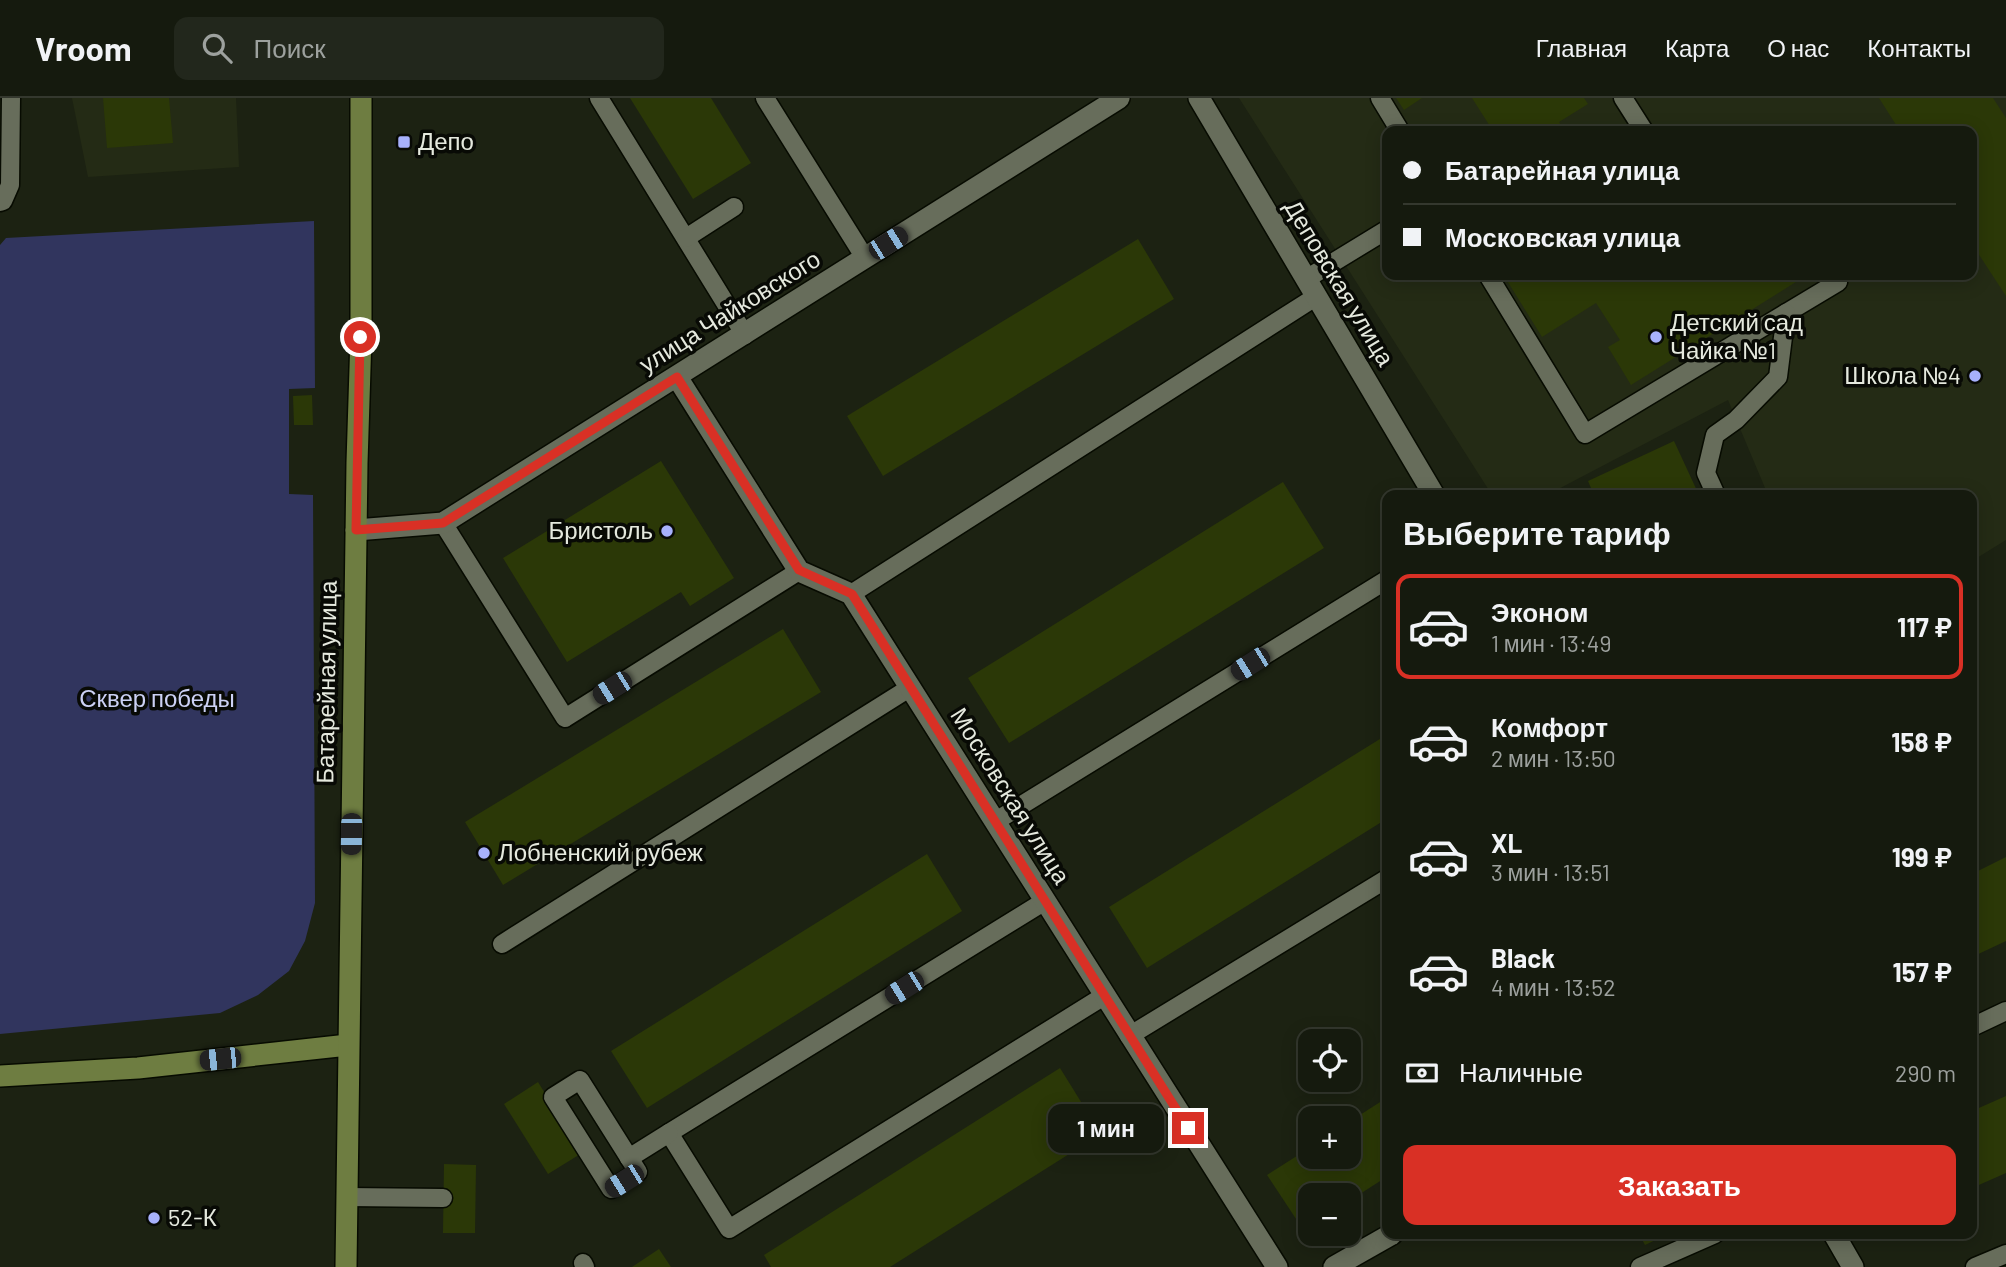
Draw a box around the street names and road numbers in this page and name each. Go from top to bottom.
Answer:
street label: Деповская улица [1279,194,1402,371]
street label: улица Чайковского [633,243,825,378]
street label: Батарейная улица [309,580,342,784]
street label: Московская улица [945,702,1078,889]

